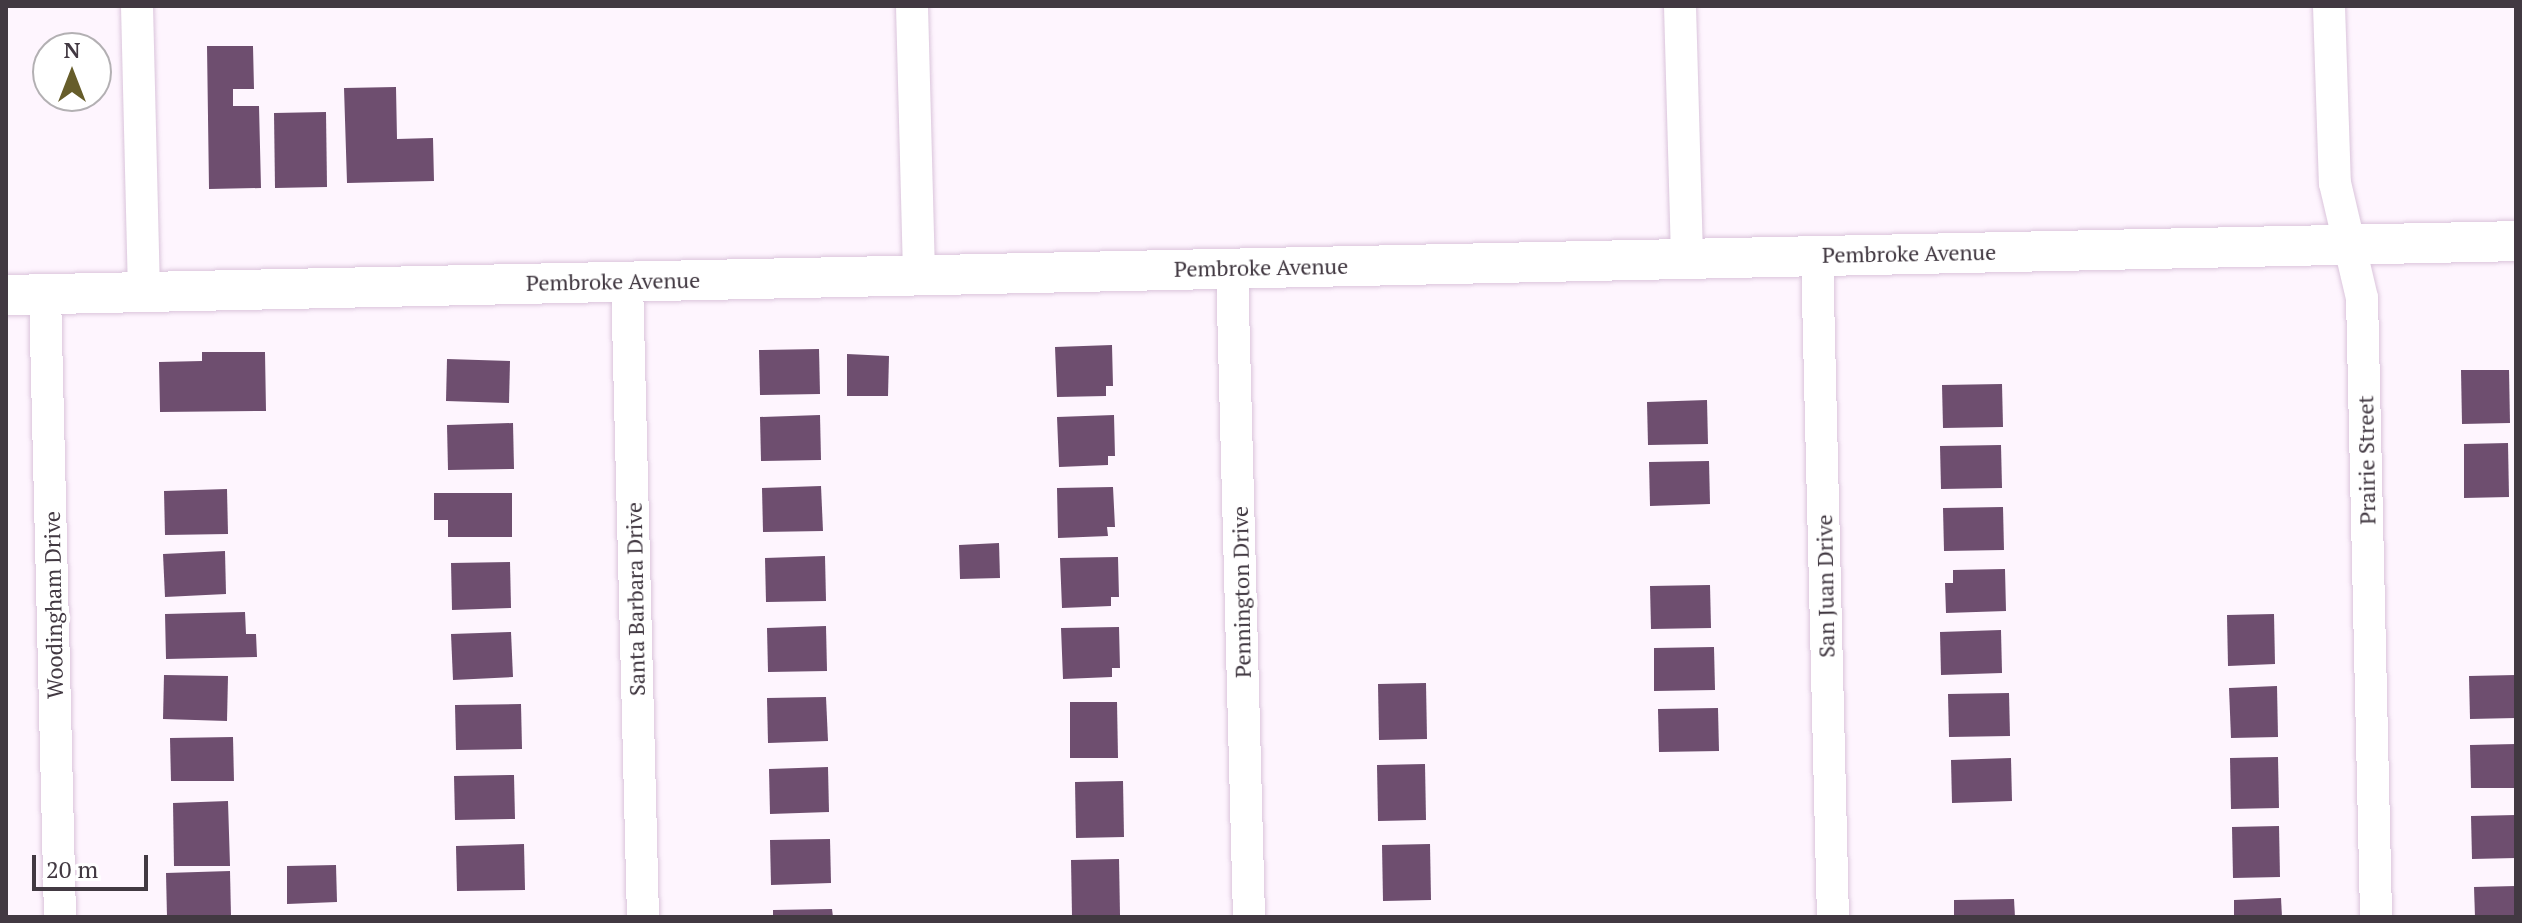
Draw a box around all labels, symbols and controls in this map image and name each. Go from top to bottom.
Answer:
north arrow [32,32,112,112]
text: N [64,35,80,64]
street label: Pembroke Avenue [1821,238,1997,268]
street label: Pembroke Avenue [1173,252,1349,282]
street label: Pembroke Avenue [525,266,701,296]
street label: Prairie Street [2352,395,2380,525]
street label: Santa Barbara Drive [620,502,650,696]
street label: Pennington Drive [1226,506,1256,678]
street label: Woodingham Drive [38,511,68,699]
street label: San Juan Drive [1811,514,1839,658]
scale bar [36,839,152,889]
text: 20 m [46,853,98,885]

